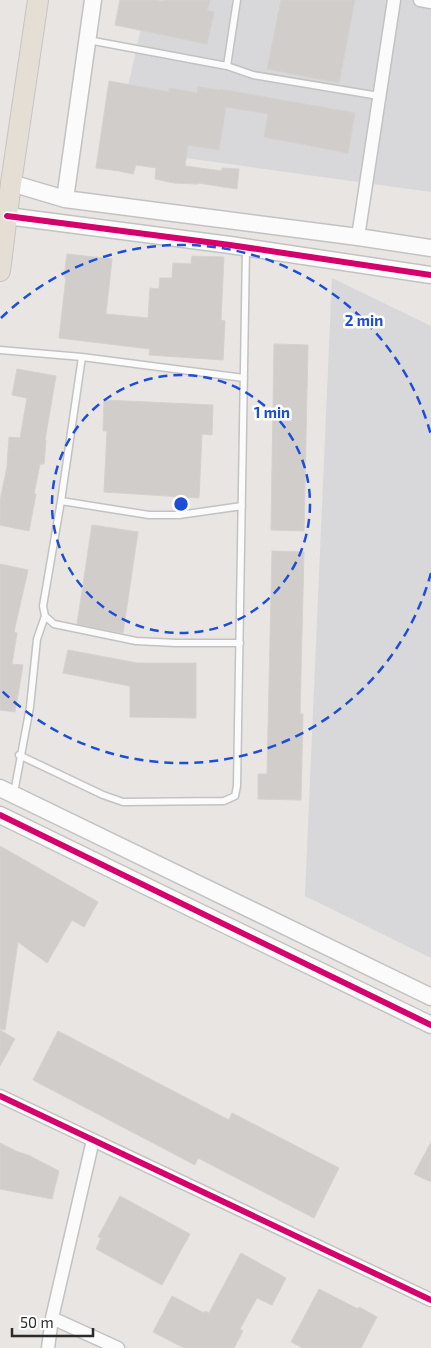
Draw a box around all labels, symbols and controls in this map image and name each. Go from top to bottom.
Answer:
text: 2 min [345,311,383,329]
text: 1 min [254,403,290,421]
centre of rings [172,495,190,513]
scale bar [12,1306,94,1338]
text: 50 m [20,1313,54,1331]

